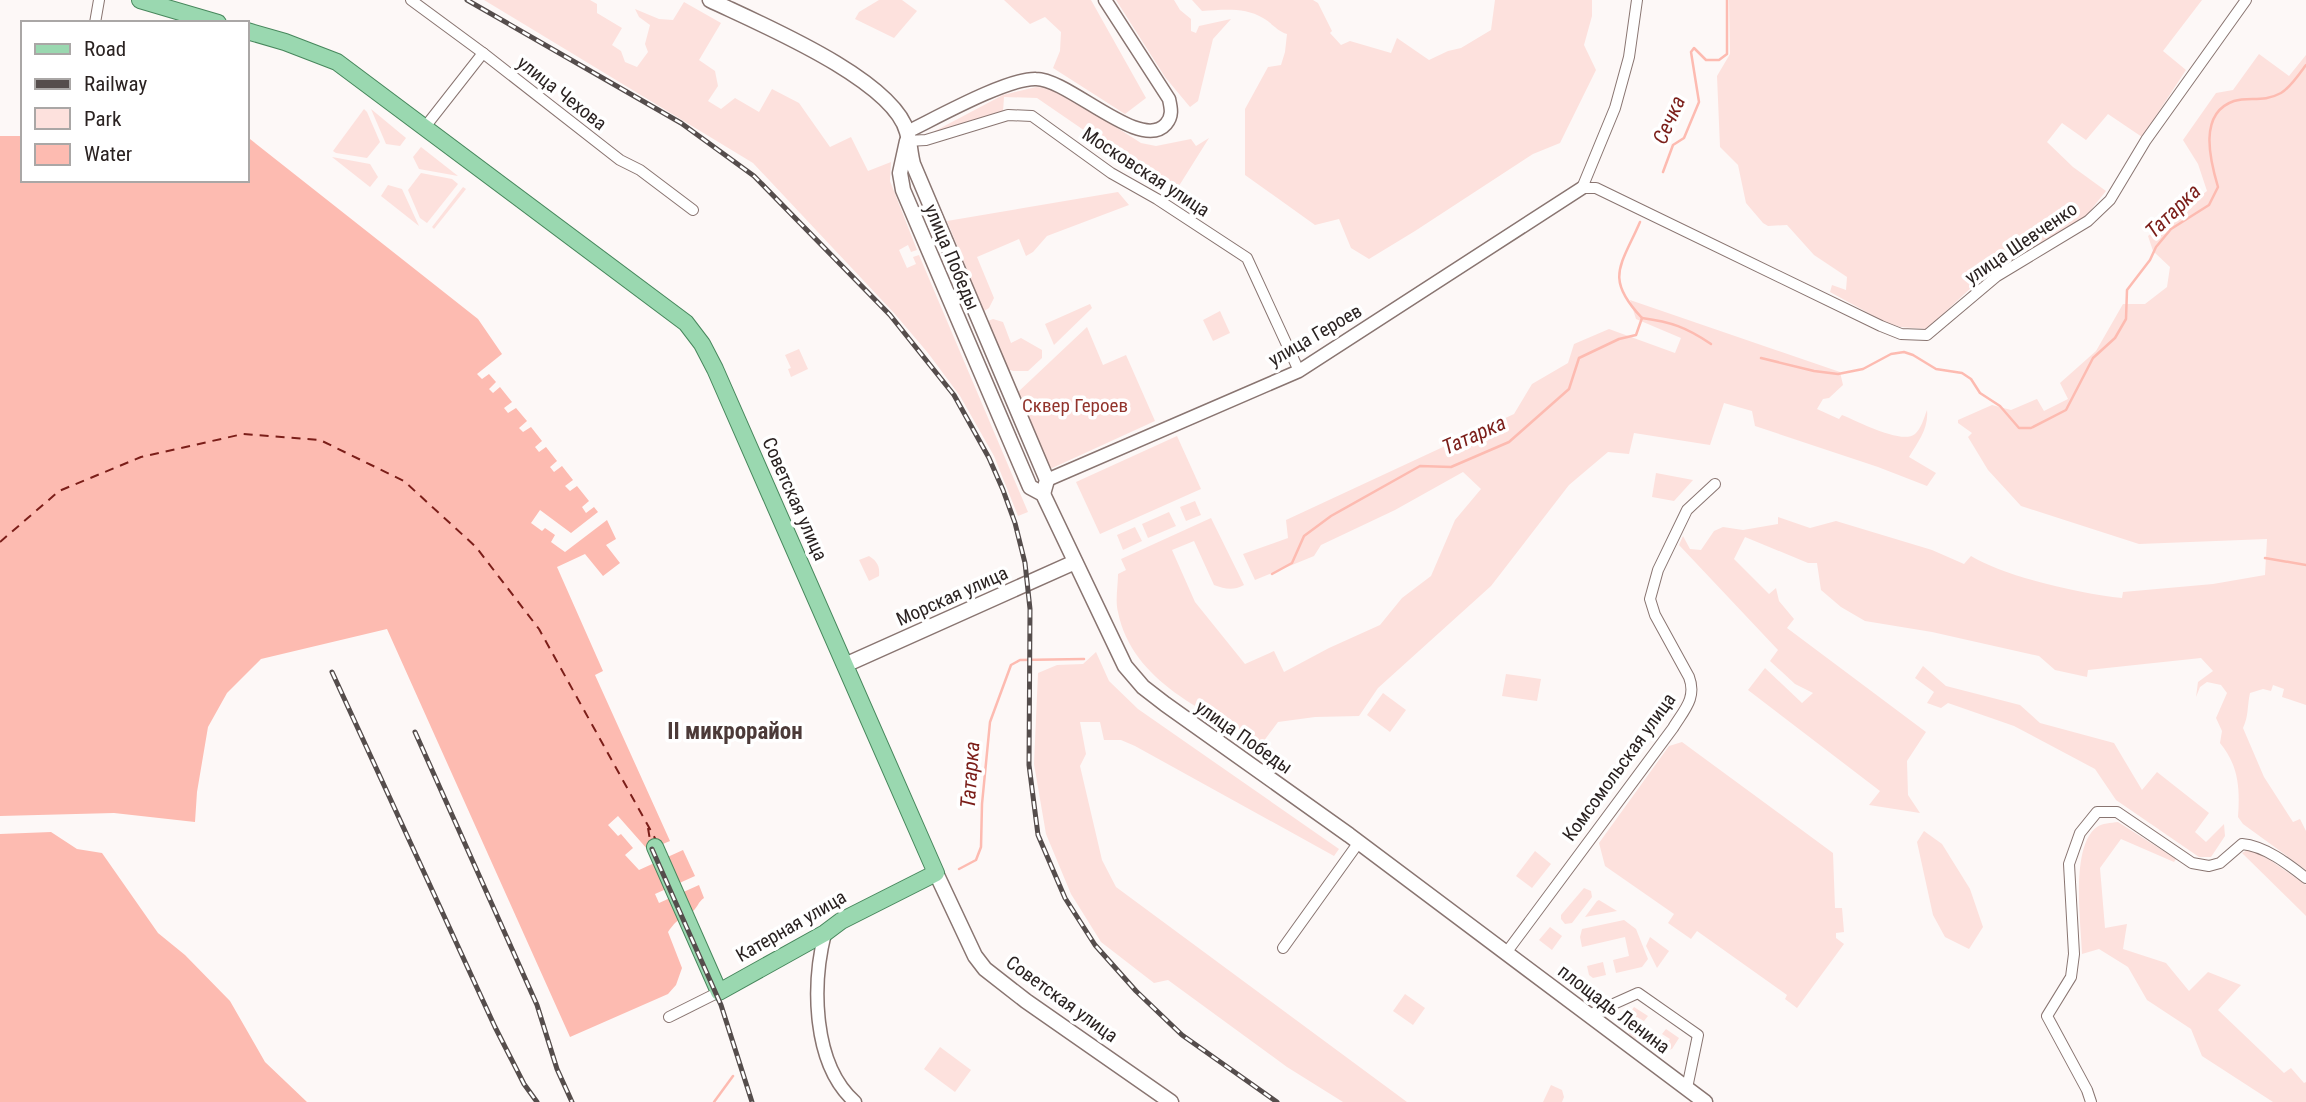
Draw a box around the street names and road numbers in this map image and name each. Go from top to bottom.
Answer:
street label: улица Чехова [513,51,611,135]
street label: Московская улица [1078,122,1214,222]
street label: улица Шевченко [1960,197,2082,289]
street label: улица Победы [919,201,985,313]
street label: улица Героев [1264,299,1366,371]
street label: Советская улица [758,434,832,564]
street label: Морская улица [893,561,1011,631]
street label: Комсомольская улица [1558,688,1680,846]
street label: улица Победы [1191,695,1297,779]
street label: Катерная улица [732,885,850,967]
street label: Советская улица [1002,951,1122,1047]
street label: площадь Ленина [1554,959,1674,1059]

